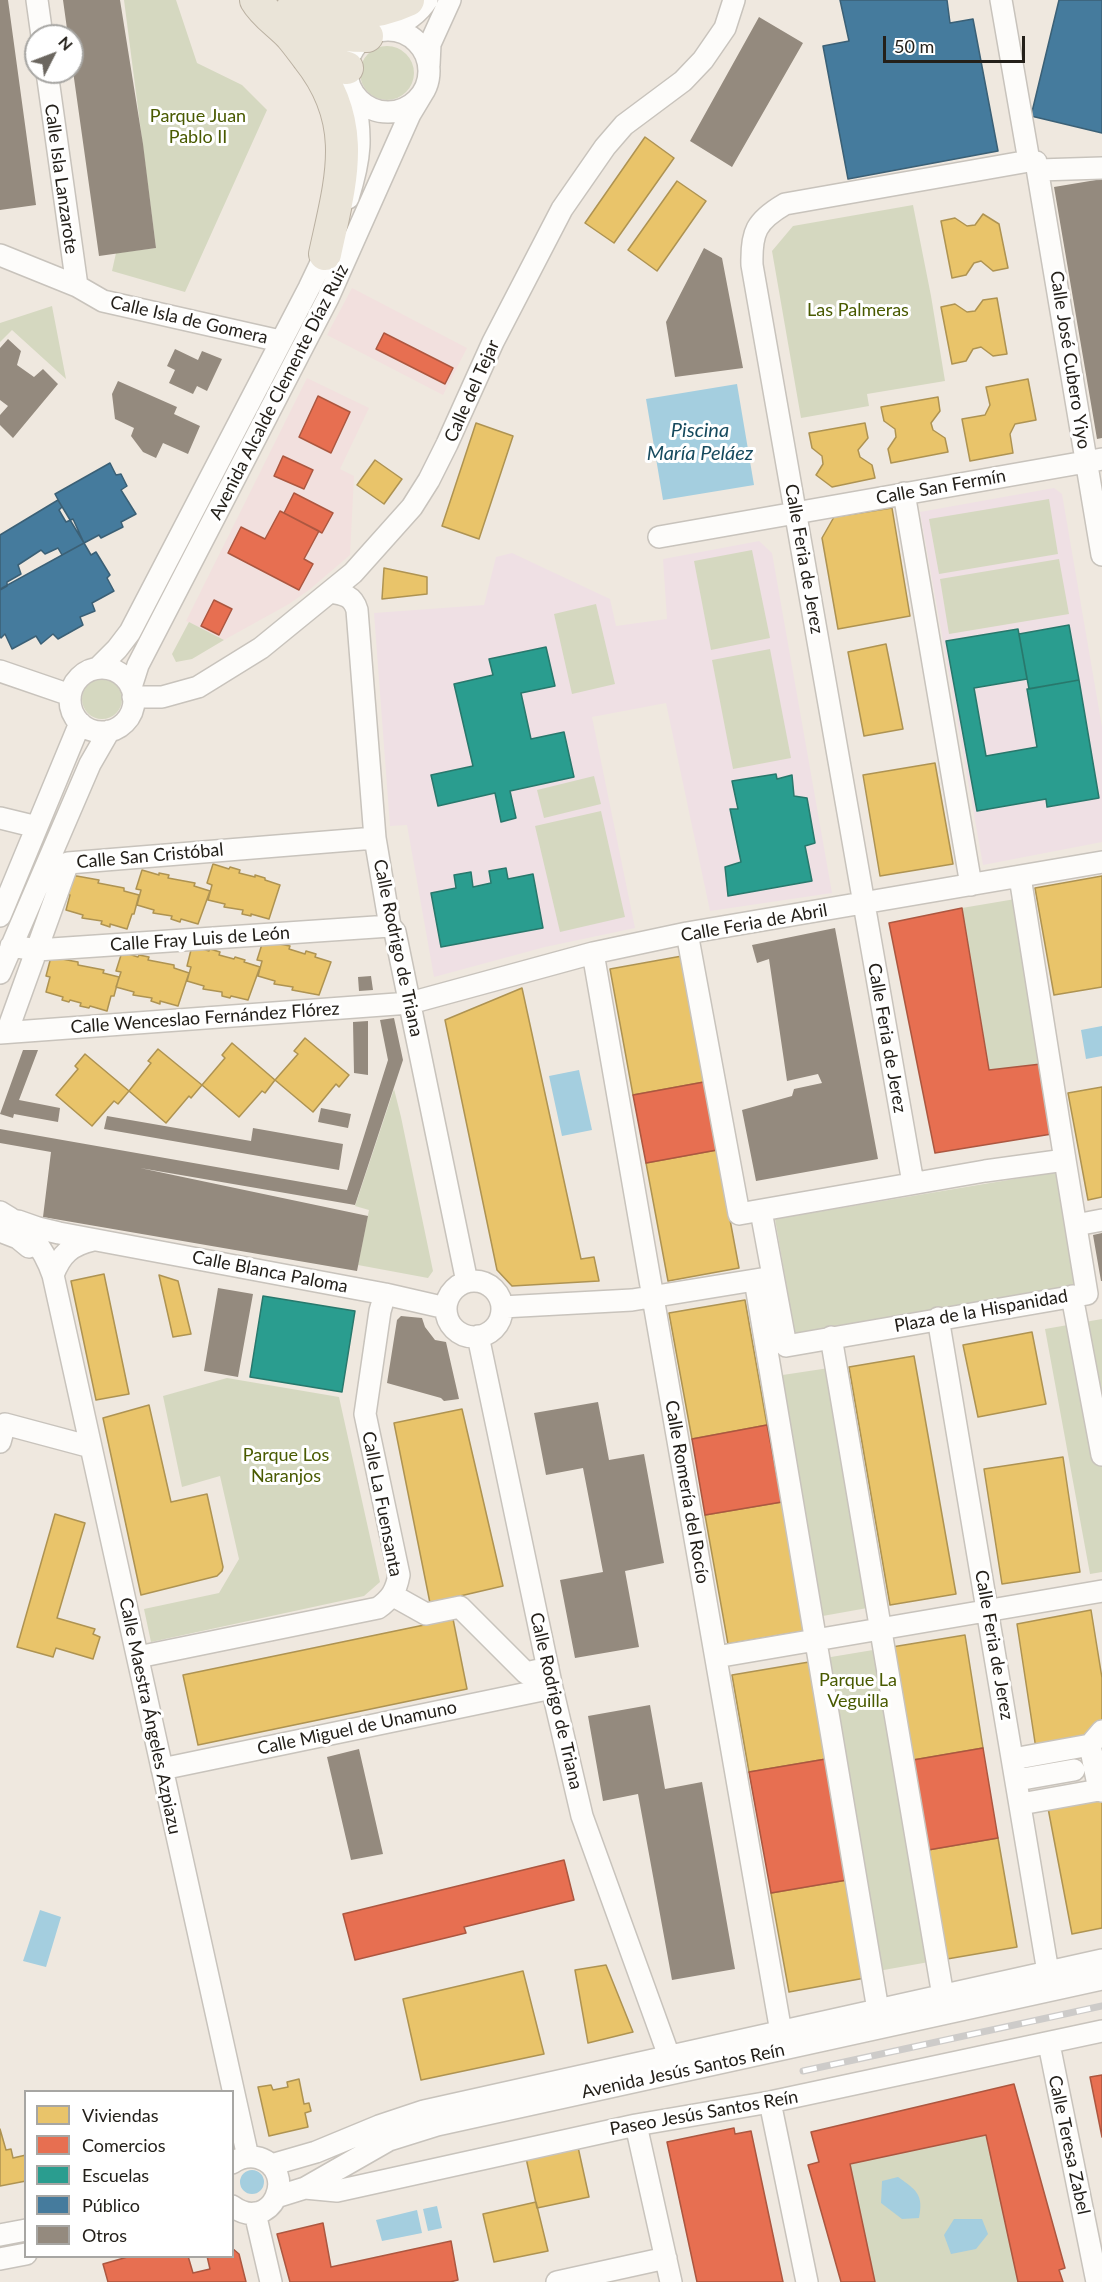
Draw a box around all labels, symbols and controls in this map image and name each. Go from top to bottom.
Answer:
north arrow [24,24,84,84]
scale bar [886,24,1028,62]
text: N [55,32,77,54]
text: 50 m [894,35,934,57]
street label: Calle Isla Lanzarote [40,103,82,255]
park label: Parque Juan Pablo II [150,105,246,148]
street label: Avenida Alcalde Clemente Díaz Ruiz [205,261,353,523]
street label: Calle José Cubero Yiyo [1045,269,1095,451]
street label: Calle Isla de Gomera [108,291,270,349]
park label: Las Palmeras [807,299,909,321]
street label: Calle del Tejar [440,336,504,446]
water label: Piscina María Peláez [647,419,753,466]
street label: Calle San Fermín [874,465,1008,509]
street label: Calle Feria de Jerez [780,482,828,636]
street label: Calle San Cristóbal [76,839,224,873]
street label: Calle Rodrigo de Triana [369,857,427,1039]
street label: Calle Feria de Abril [679,899,829,947]
street label: Calle Fray Luis de León [109,922,291,956]
street label: Calle Feria de Jerez [863,961,911,1115]
street label: Calle Wenceslao Fernández Flórez [70,998,340,1038]
street label: Calle Blanca Paloma [190,1246,350,1298]
street label: Plaza de la Hispanidad [893,1285,1069,1337]
street label: Calle Romería del Rocío [660,1399,714,1585]
street label: Calle La Fuensanta [357,1430,407,1578]
park label: Parque Los Naranjos [243,1444,329,1486]
street label: Calle Feria de Jerez [970,1568,1018,1722]
street label: Calle Maestra Ángeles Azpiazu [114,1596,186,1836]
street label: Calle Rodrigo de Triana [525,1610,587,1792]
park label: Parque La Veguilla [819,1669,897,1712]
street label: Calle Miguel de Unamuno [255,1696,459,1760]
street label: Avenida Jesús Santos Reín [579,2039,787,2103]
street label: Calle Teresa Zabel [1044,2073,1094,2217]
street label: Paseo Jesús Santos Reín [608,2086,800,2140]
legend [24,2090,234,2258]
text: Viviendas [82,2104,158,2126]
text: Comercios [82,2134,165,2156]
text: Escuelas [82,2164,149,2186]
text: Público [82,2194,140,2216]
text: Otros [82,2224,127,2246]

